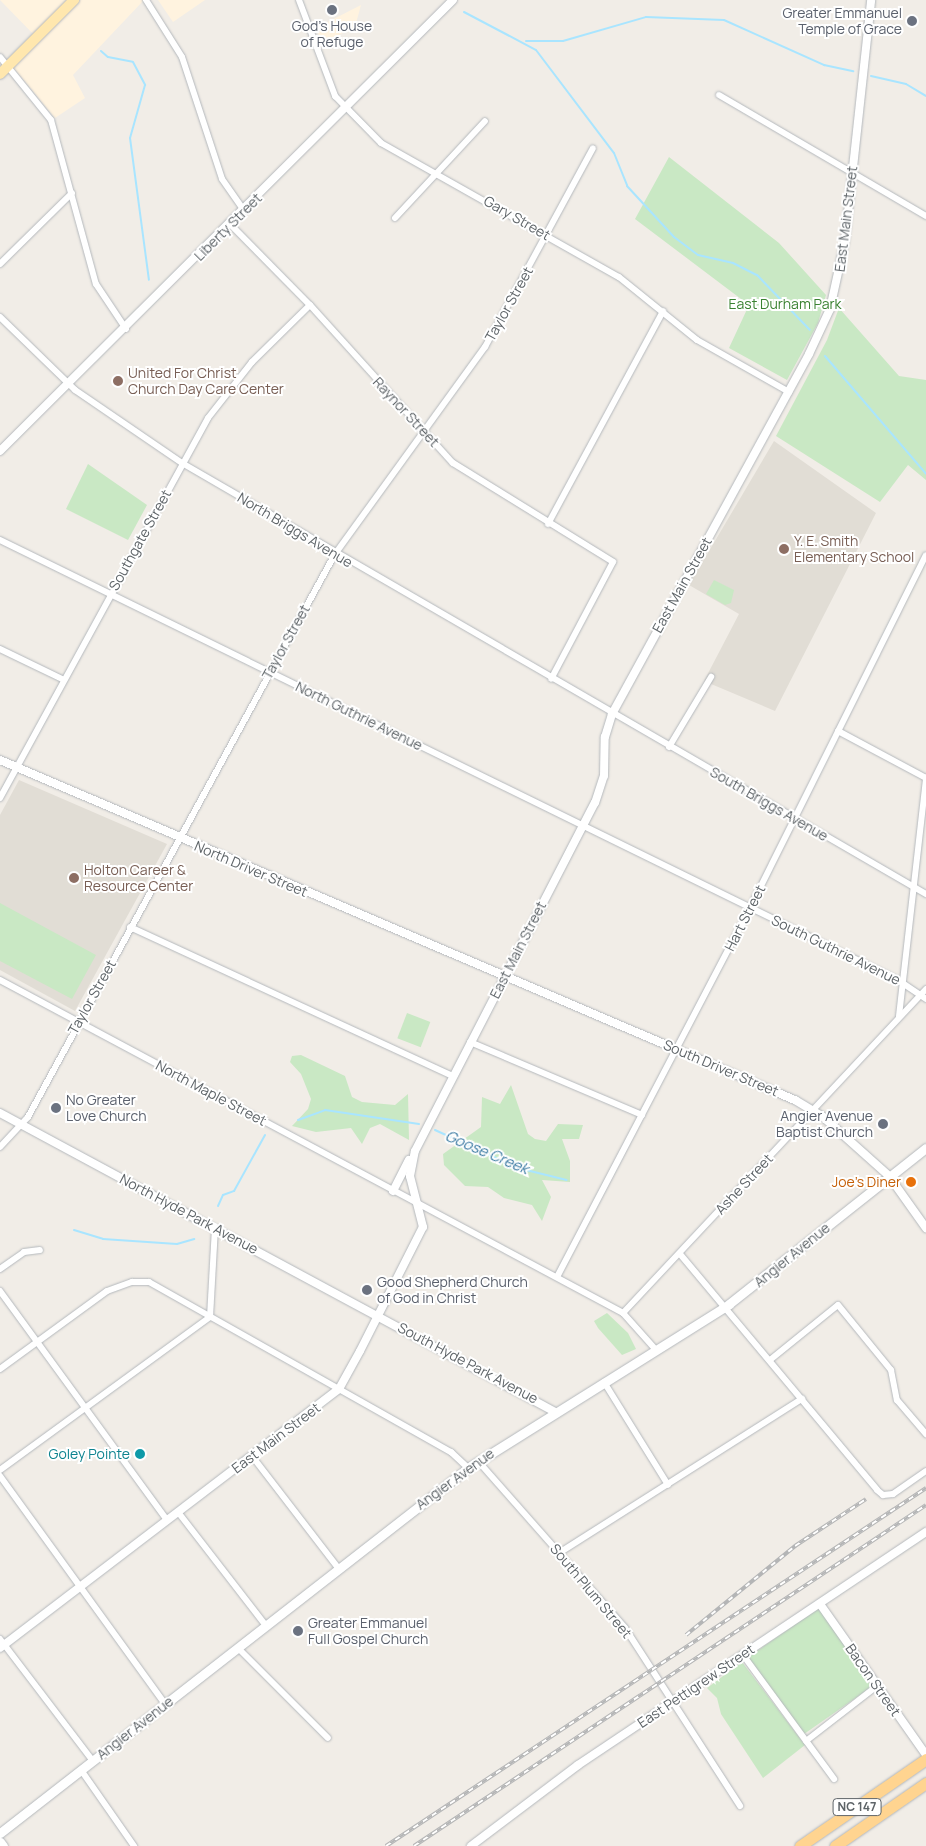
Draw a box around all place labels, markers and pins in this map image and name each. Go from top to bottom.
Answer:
marker: God's House of Refuge [326,4,338,16]
place label: Greater Emmanuel Temple of Grace [782,5,902,38]
marker: Greater Emmanuel Temple of Grace [906,15,918,27]
place label: God's House of Refuge [292,18,372,50]
place label: United For Christ Church Day Care Center [128,365,284,398]
marker: United For Christ Church Day Care Center [112,375,124,387]
place label: Y. E. Smith Elementary School [794,533,914,566]
marker: Y. E. Smith Elementary School [778,543,790,555]
place label: Holton Career & Resource Center [84,862,193,894]
marker: Holton Career & Resource Center [68,872,80,884]
place label: No Greater Love Church [66,1092,147,1124]
marker: No Greater Love Church [50,1102,62,1114]
place label: Angier Avenue Baptist Church [776,1108,873,1140]
marker: Angier Avenue Baptist Church [877,1118,889,1130]
place label: Joe's Diner [832,1174,901,1190]
marker: Joe's Diner [905,1176,917,1188]
place label: Good Shepherd Church of God in Christ [377,1274,528,1306]
marker: Good Shepherd Church of God in Christ [361,1284,373,1296]
place label: Goley Pointe [49,1446,130,1462]
marker: Goley Pointe [134,1448,146,1460]
place label: Greater Emmanuel Full Gospel Church [308,1615,428,1648]
marker: Greater Emmanuel Full Gospel Church [292,1625,304,1637]

